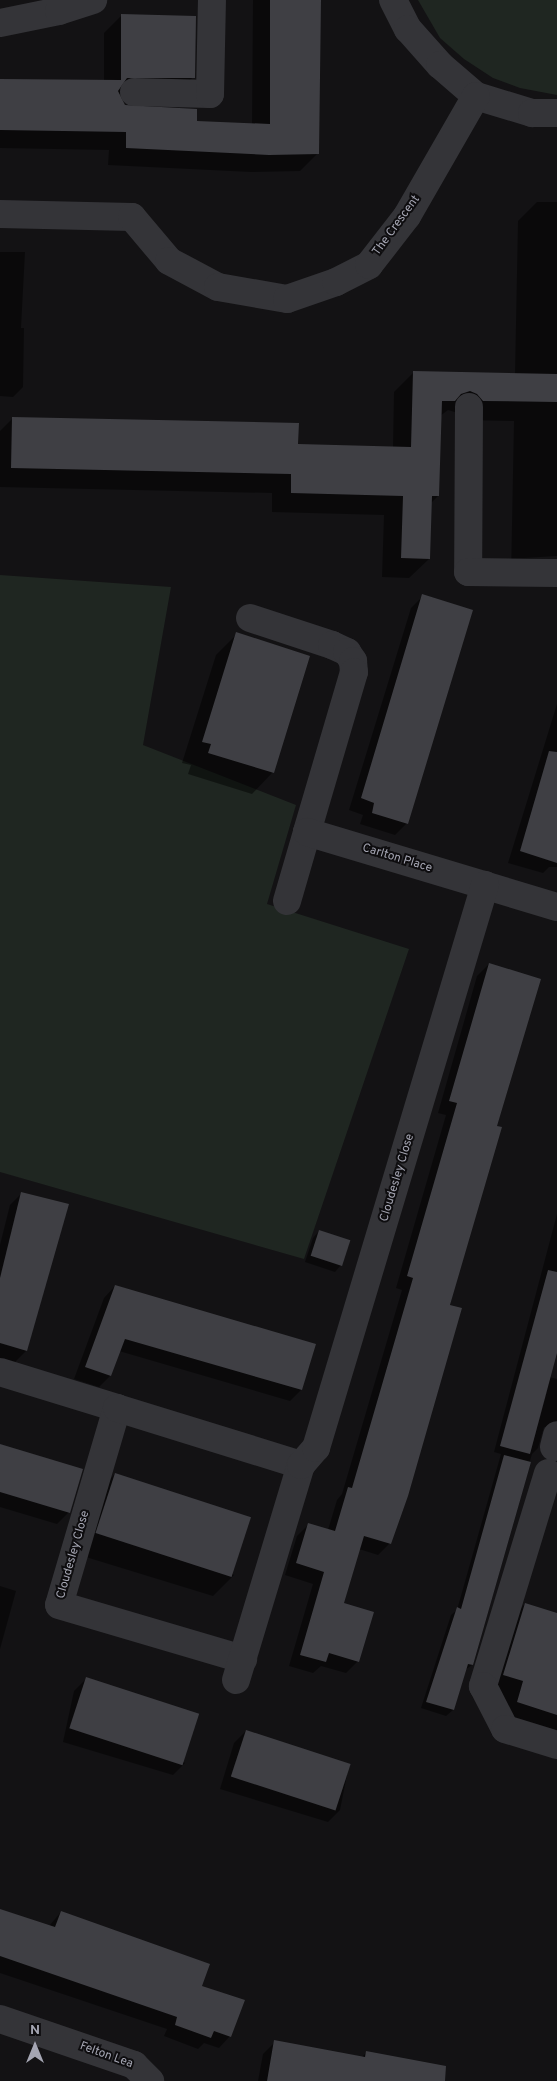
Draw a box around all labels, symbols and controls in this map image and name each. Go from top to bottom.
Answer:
street label: The Crescent [370,193,424,259]
street label: Carlton Place [360,842,434,876]
street label: Cloudesley Close [378,1132,418,1224]
street label: Cloudesley Close [55,1509,93,1601]
north arrow [10,2021,60,2071]
text: N [30,2022,40,2039]
street label: Felton Lea [77,2040,135,2072]

